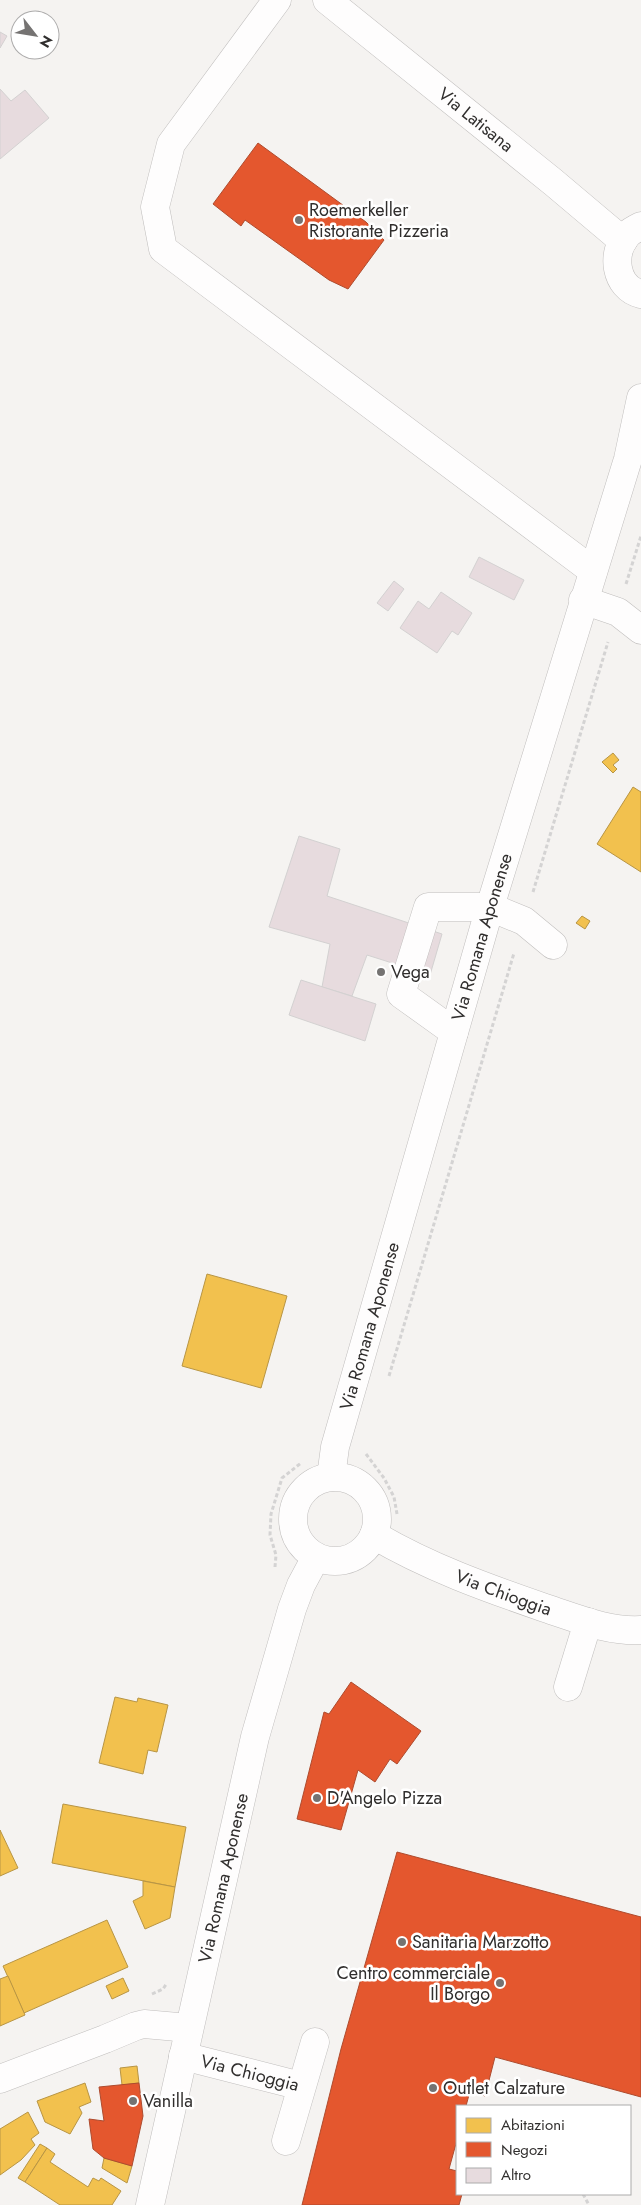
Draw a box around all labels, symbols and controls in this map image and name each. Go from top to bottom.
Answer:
north arrow [10,10,60,60]
text: N [35,32,58,52]
street label: Via Latisana [432,81,519,158]
place label: Roemerkeller Ristorante Pizzeria [309,197,449,244]
marker: Roemerkeller Ristorante Pizzeria [293,214,305,226]
street label: Via Romana Aponense [445,850,519,1024]
place label: Vega [391,959,430,985]
marker: Vega [375,966,387,978]
street label: Via Romana Aponense [333,1239,406,1413]
street label: Via Chioggia [451,1563,555,1622]
place label: D'Angelo Pizza [327,1785,442,1811]
street label: Via Romana Aponense [192,1791,255,1966]
marker: D'Angelo Pizza [311,1792,323,1804]
place label: Sanitaria Marzotto [412,1929,549,1955]
marker: Sanitaria Marzotto [396,1936,408,1948]
place label: Centro commerciale Il Borgo [336,1960,490,2007]
marker: Centro commerciale Il Borgo [494,1977,506,1989]
street label: Via Chioggia [198,2048,302,2098]
place label: Outlet Calzature [443,2075,565,2101]
marker: Outlet Calzature [427,2082,439,2094]
place label: Vanilla [143,2088,193,2114]
marker: Vanilla [127,2095,139,2107]
legend [456,2105,631,2195]
text: Abitazioni [501,2114,565,2136]
text: Negozi [501,2139,548,2161]
text: Altro [501,2164,531,2186]

